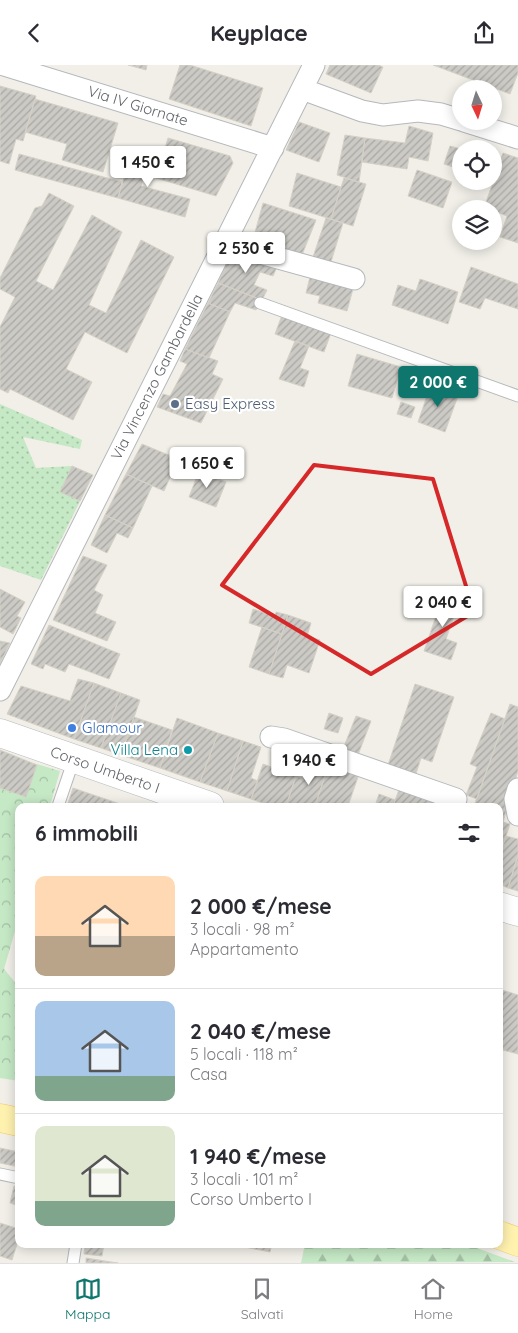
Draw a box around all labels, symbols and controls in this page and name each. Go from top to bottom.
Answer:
icon: back [20,19,48,47]
text: Keyplace [210,19,308,47]
icon: share [470,19,498,47]
north arrow [452,80,502,130]
map controls [452,80,502,250]
street label: Via IV Giornate [86,81,191,130]
button: locate [452,140,502,190]
pin: 1 450 € [102,145,194,188]
text: 1 450 € [121,152,175,172]
button: layers [452,200,502,250]
pin: 2 530 € [200,231,292,274]
text: 2 530 € [218,238,274,258]
street label: Via Vincenzo Gambardella [106,291,207,463]
pin: 2 000 € [392,365,484,408]
text: 2 000 € [409,372,467,392]
place label: Easy Express [185,394,275,413]
marker: Easy Express [169,398,181,410]
pin: 1 650 € [161,447,253,489]
text: 1 650 € [180,453,234,473]
pin: 2 040 € [397,585,489,628]
text: 2 040 € [414,592,472,612]
place label: Glamour [82,718,142,737]
marker: Glamour [66,722,78,734]
place label: Villa Lena [111,740,178,759]
street label: Corso Umberto I [48,742,162,797]
pin: 1 940 € [263,743,355,786]
marker: Villa Lena [182,744,194,756]
text: 1 940 € [282,750,336,770]
icon: filters [455,819,483,847]
text: 6 immobili [35,820,138,846]
text: 2 000 €/mese [190,893,332,919]
icon: home [75,896,135,956]
text: 3 locali · 98 m² [190,919,294,939]
text: Appartamento [190,939,299,959]
text: 2 040 €/mese [190,1018,331,1044]
icon: home [75,1021,135,1081]
text: 5 locali · 118 m² [190,1044,298,1064]
text: Casa [190,1064,227,1084]
text: 1 940 €/mese [190,1143,326,1169]
icon: home [75,1146,135,1206]
text: 3 locali · 101 m² [190,1169,298,1189]
text: Corso Umberto I [190,1189,312,1209]
tab: Mappa [65,1275,111,1323]
tab: Salvati [241,1275,284,1323]
tab: Home [414,1275,453,1323]

